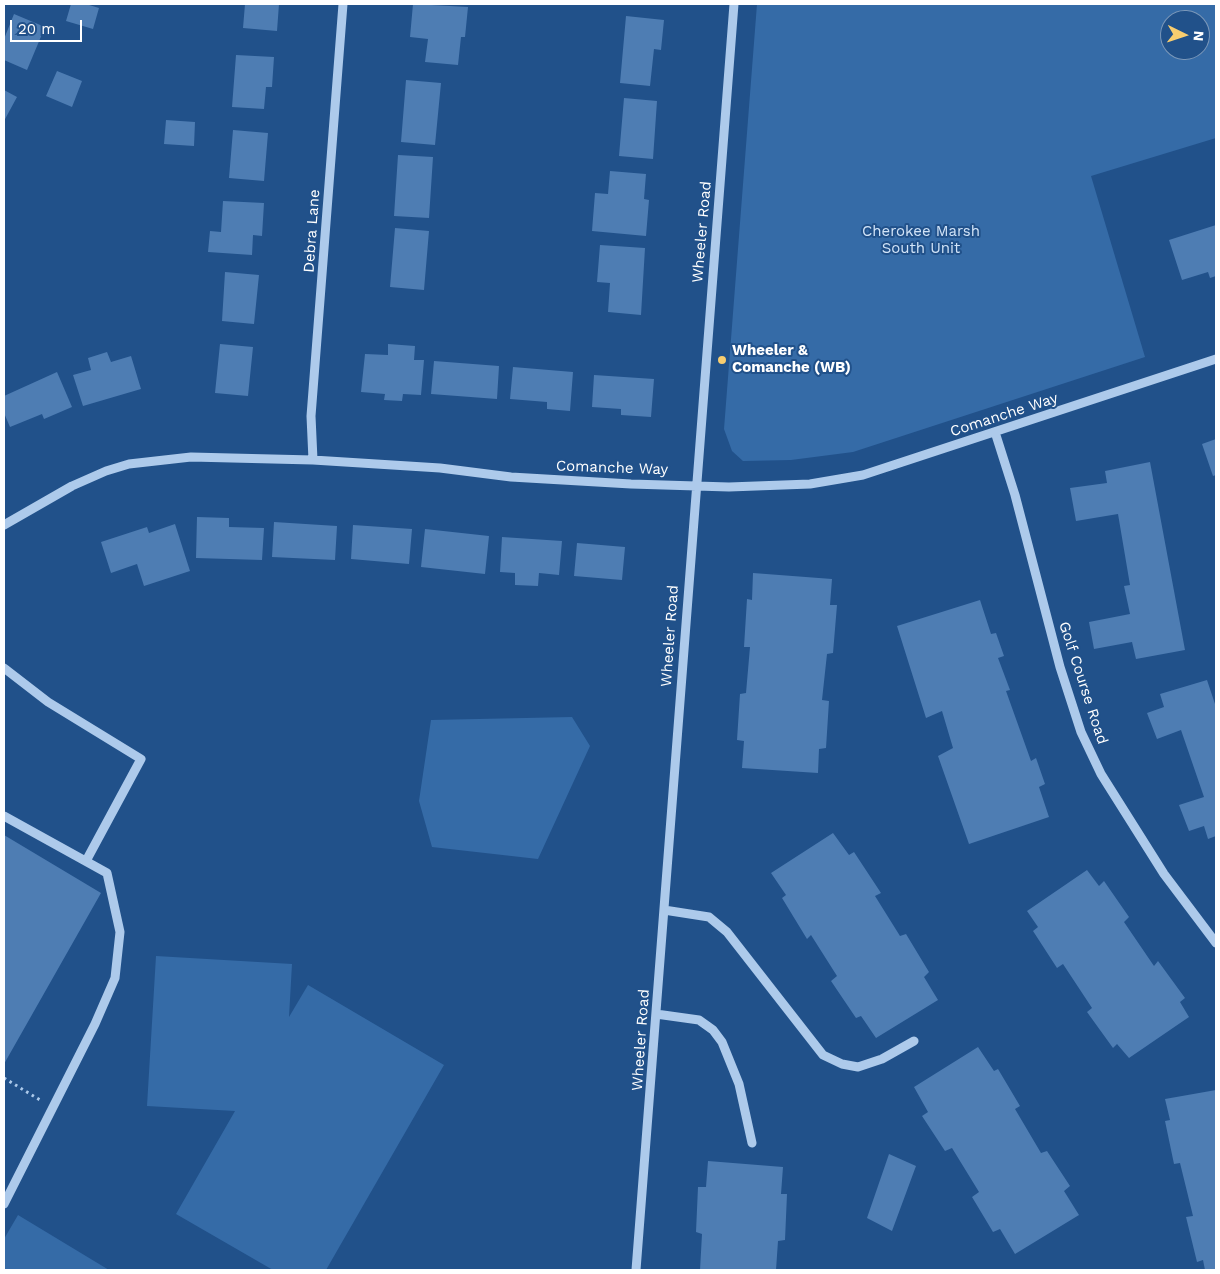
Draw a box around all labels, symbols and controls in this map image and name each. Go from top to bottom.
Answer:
scale bar [12,10,85,42]
north arrow [1160,10,1210,60]
text: 20 m [18,20,56,38]
text: N [1191,30,1207,42]
street label: Wheeler Road [689,180,715,284]
street label: Debra Lane [300,189,324,273]
park label: Cherokee Marsh South Unit [862,223,980,258]
place label: Wheeler & Comanche (WB) [732,342,851,377]
marker: Wheeler & Comanche (WB) [716,354,728,366]
street label: Comanche Way [948,389,1060,441]
street label: Comanche Way [556,457,668,479]
street label: Wheeler Road [657,584,683,688]
street label: Golf Course Road [1055,619,1111,747]
street label: Wheeler Road [628,988,654,1092]

